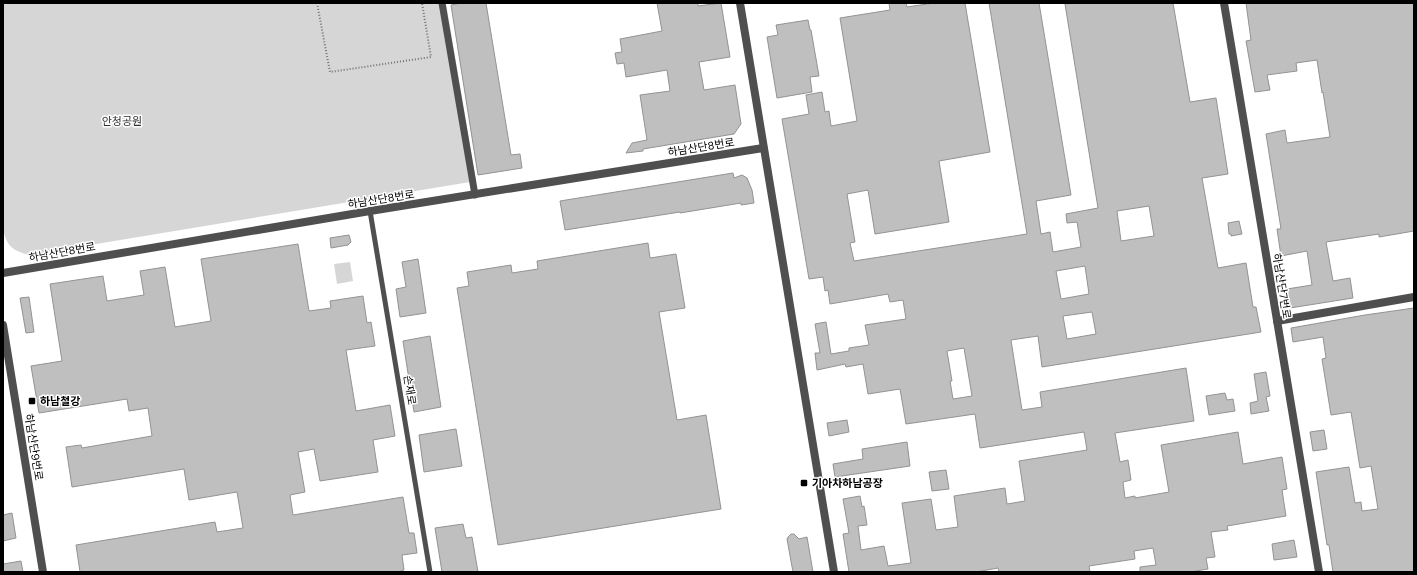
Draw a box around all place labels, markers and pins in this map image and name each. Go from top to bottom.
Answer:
place label: 하남철강 [40,394,80,408]
marker: 하남철강 [27,396,37,406]
place label: 기아차하남공장 [812,476,883,490]
marker: 기아차하남공장 [799,478,809,488]

